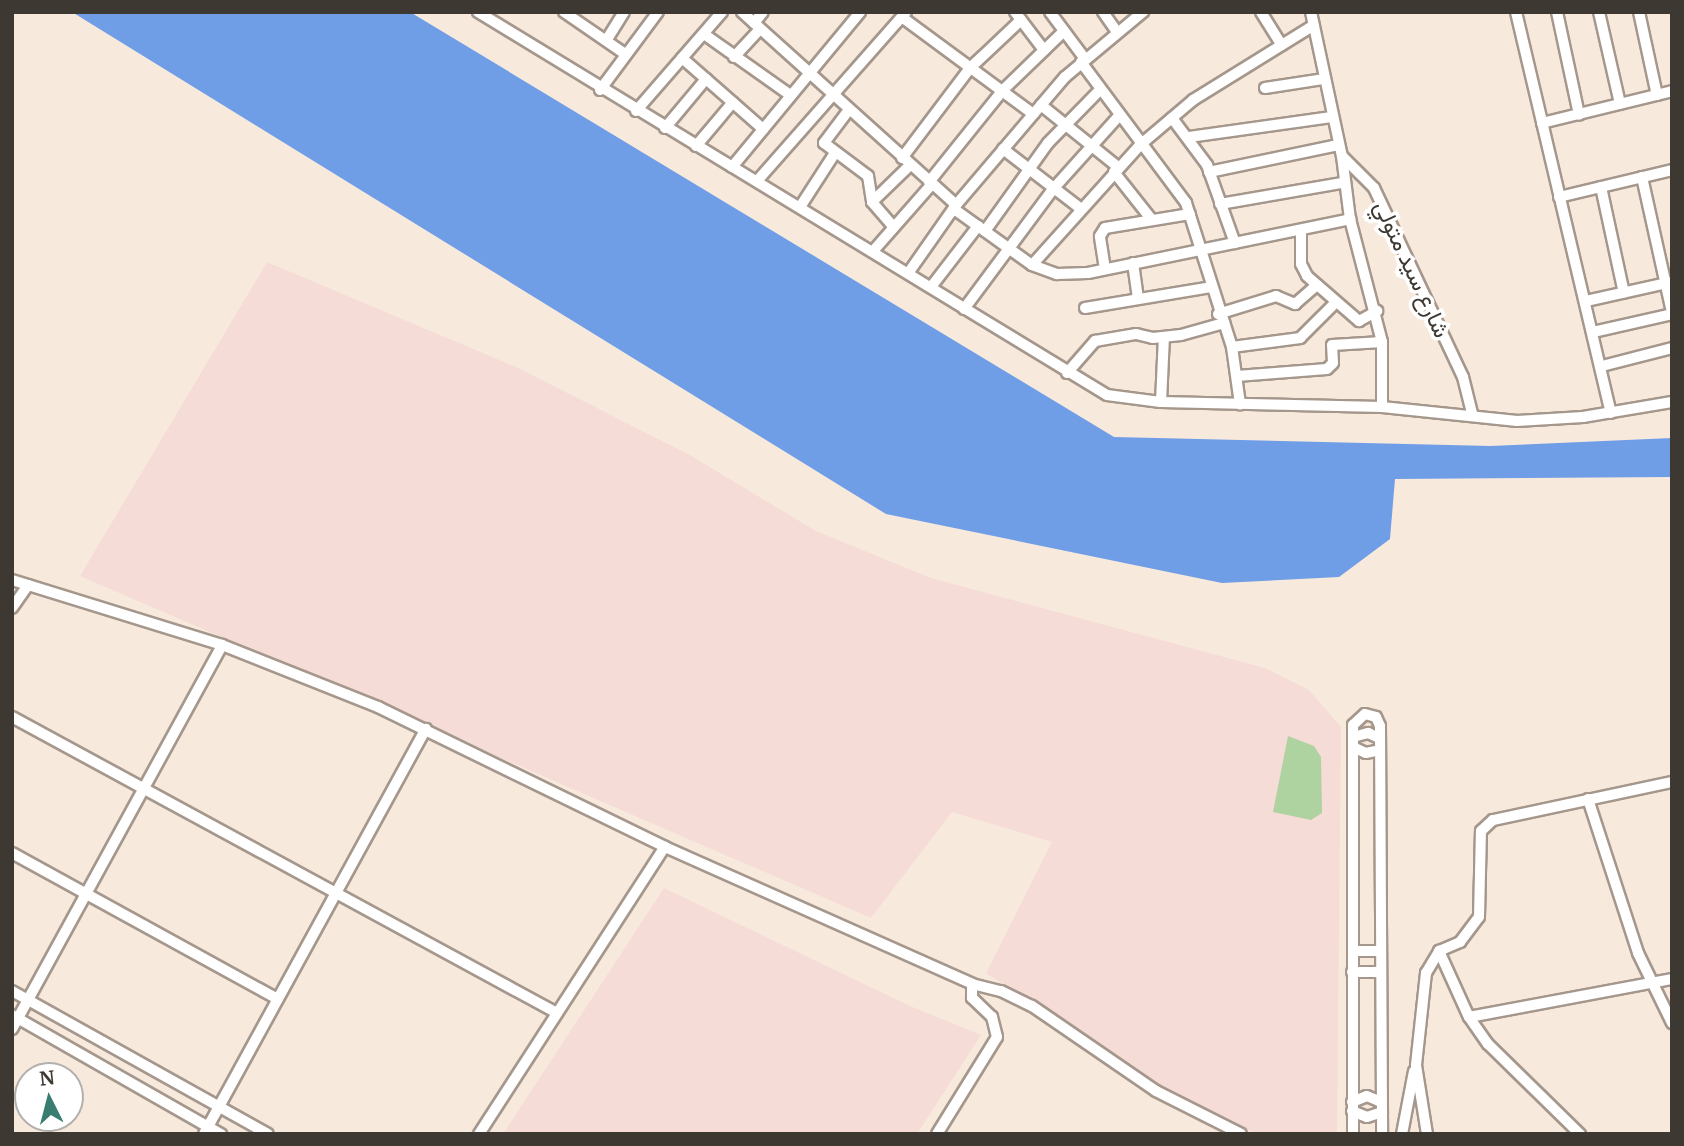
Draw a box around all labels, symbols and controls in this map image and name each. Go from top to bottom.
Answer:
street label: شارع سيد متولي [1368,196,1456,342]
north arrow [14,1062,84,1132]
text: N [38,1065,56,1091]

